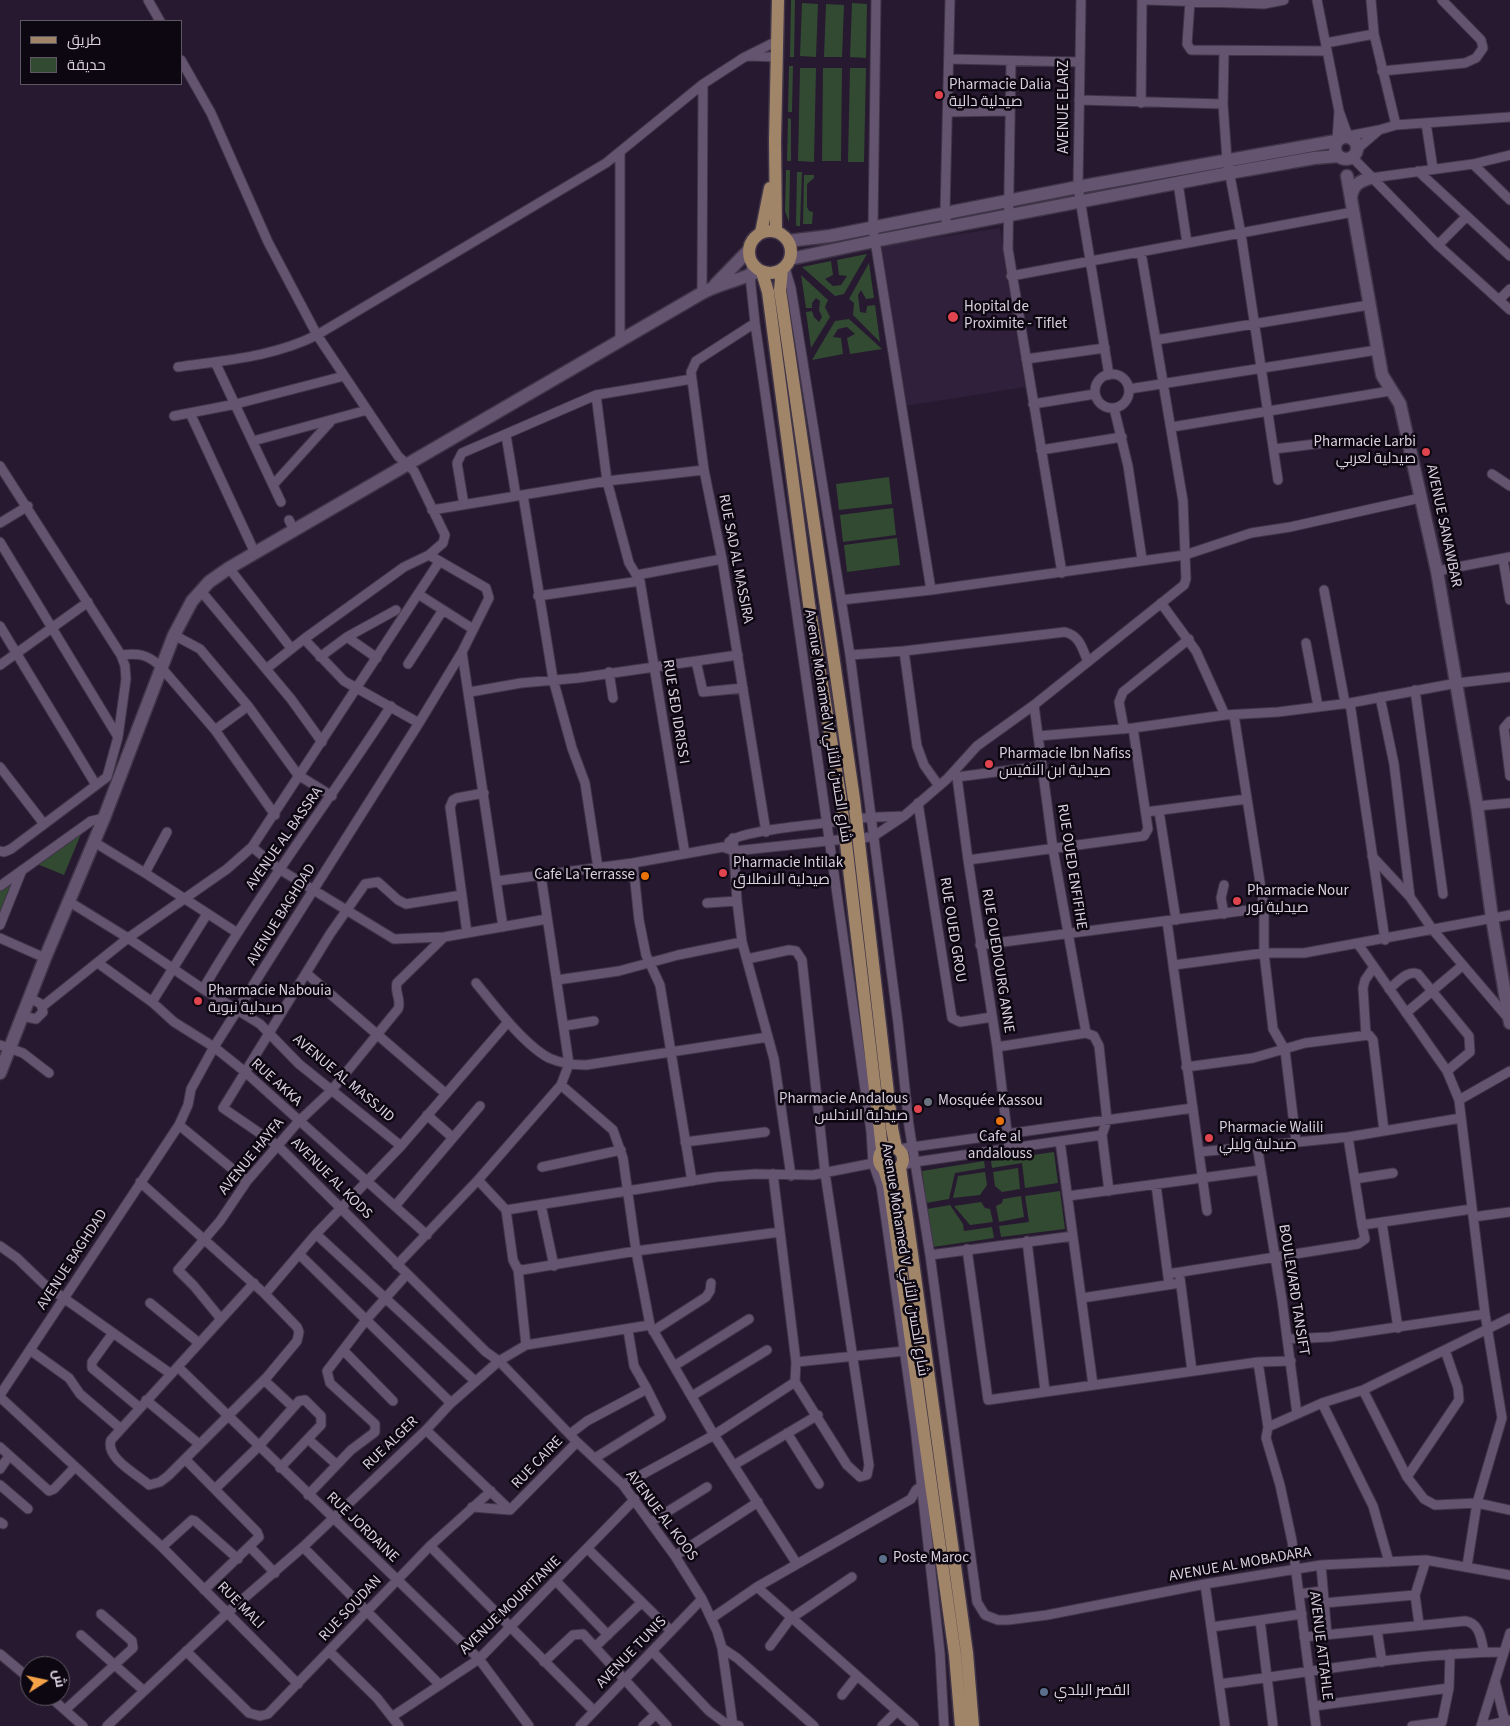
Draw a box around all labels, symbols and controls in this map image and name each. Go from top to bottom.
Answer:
legend [20,20,182,85]
text: طريق [67,30,101,51]
text: حديقة [67,55,106,76]
street label: AVENUE ELARZ [1056,60,1074,154]
place label: Pharmacie Dalia صيدلية دالية [949,77,1051,112]
marker: Pharmacie Dalia صيدلية دالية [933,89,945,101]
place label: Hopital de Proximite - Tiflet [964,299,1067,334]
marker: Hopital de Proximite - Tiflet [946,310,960,324]
place label: Pharmacie Larbi صيدلية لعربي [1314,434,1416,469]
marker: Pharmacie Larbi صيدلية لعربي [1420,446,1432,458]
street label: AVENUE SANAWBAR [1421,463,1465,589]
street label: RUE SAD AL MASSIRA [714,493,756,625]
street label: Avenue Mohamed V شارع الحسن الثاني [800,608,854,844]
street label: RUE SED IDRISS I [658,658,692,766]
place label: Pharmacie Ibn Nafiss صيدلية ابن النفيس [999,746,1131,781]
marker: Pharmacie Ibn Nafiss صيدلية ابن النفيس [983,758,995,770]
street label: AVENUE AL BASSRA [243,784,327,894]
street label: RUE OUED ENFIFIHE [1052,803,1090,931]
place label: Pharmacie Intilak صيدلية الانطلاق [733,855,843,890]
street label: AVENUE BAGHDAD [244,861,320,969]
place label: Cafe La Terrasse [534,867,635,885]
marker: Pharmacie Intilak صيدلية الانطلاق [717,867,729,879]
marker: Cafe La Terrasse [639,870,651,882]
street label: RUE OUED GROU [935,876,969,984]
place label: Pharmacie Nour صيدلية نور [1247,883,1349,918]
street label: RUE OUEDIOURG ANNE [977,888,1017,1034]
marker: Pharmacie Nour صيدلية نور [1231,895,1243,907]
place label: Pharmacie Nabouia صيدلية نبوية [208,983,331,1018]
marker: Pharmacie Nabouia صيدلية نبوية [192,995,204,1007]
street label: AVENUE AL MASSJID [288,1031,398,1127]
street label: RUE AKKA [247,1055,305,1111]
place label: Pharmacie Andalous صيدلية الاندلس [779,1091,908,1126]
place label: Mosquée Kassou [938,1093,1043,1111]
marker: Mosquée Kassou [922,1096,934,1108]
marker: Pharmacie Andalous صيدلية الاندلس [912,1103,924,1115]
street label: AVENUE HAYFA [216,1115,288,1199]
marker: Cafe al andalouss [994,1115,1006,1127]
place label: Pharmacie Walili صيدلية وليلي [1219,1120,1324,1155]
place label: Cafe al andalouss [968,1129,1032,1164]
marker: Pharmacie Walili صيدلية وليلي [1203,1132,1215,1144]
street label: AVENUE AL KODS [286,1134,376,1224]
street label: Avenue Mohamed V شارع الحسن الثاني [877,1142,931,1378]
street label: AVENUE BAGHDAD [34,1206,112,1314]
street label: BOULEVARD TANSIFT [1274,1223,1312,1357]
street label: RUE ALGER [360,1413,422,1475]
street label: RUE CAIRE [509,1433,567,1493]
street label: AVENUE AL KOOS [621,1467,701,1565]
street label: RUE JORDAINE [322,1489,402,1567]
street label: AVENUE AL MOBADARA [1168,1544,1312,1586]
place label: Poste Maroc [893,1550,969,1568]
street label: AVENUE MOURITANIE [457,1553,565,1659]
marker: Poste Maroc [877,1553,889,1565]
street label: RUE SOUDAN [316,1572,386,1646]
street label: RUE MALI [213,1579,267,1633]
street label: AVENUE ATTAHLE [1304,1590,1336,1702]
street label: AVENUE TUNIS [593,1613,671,1693]
north arrow [20,1656,70,1706]
text: ش [47,1668,70,1689]
place label: القصر البلدي [1054,1683,1130,1701]
marker: القصر البلدي [1038,1686,1050,1698]

